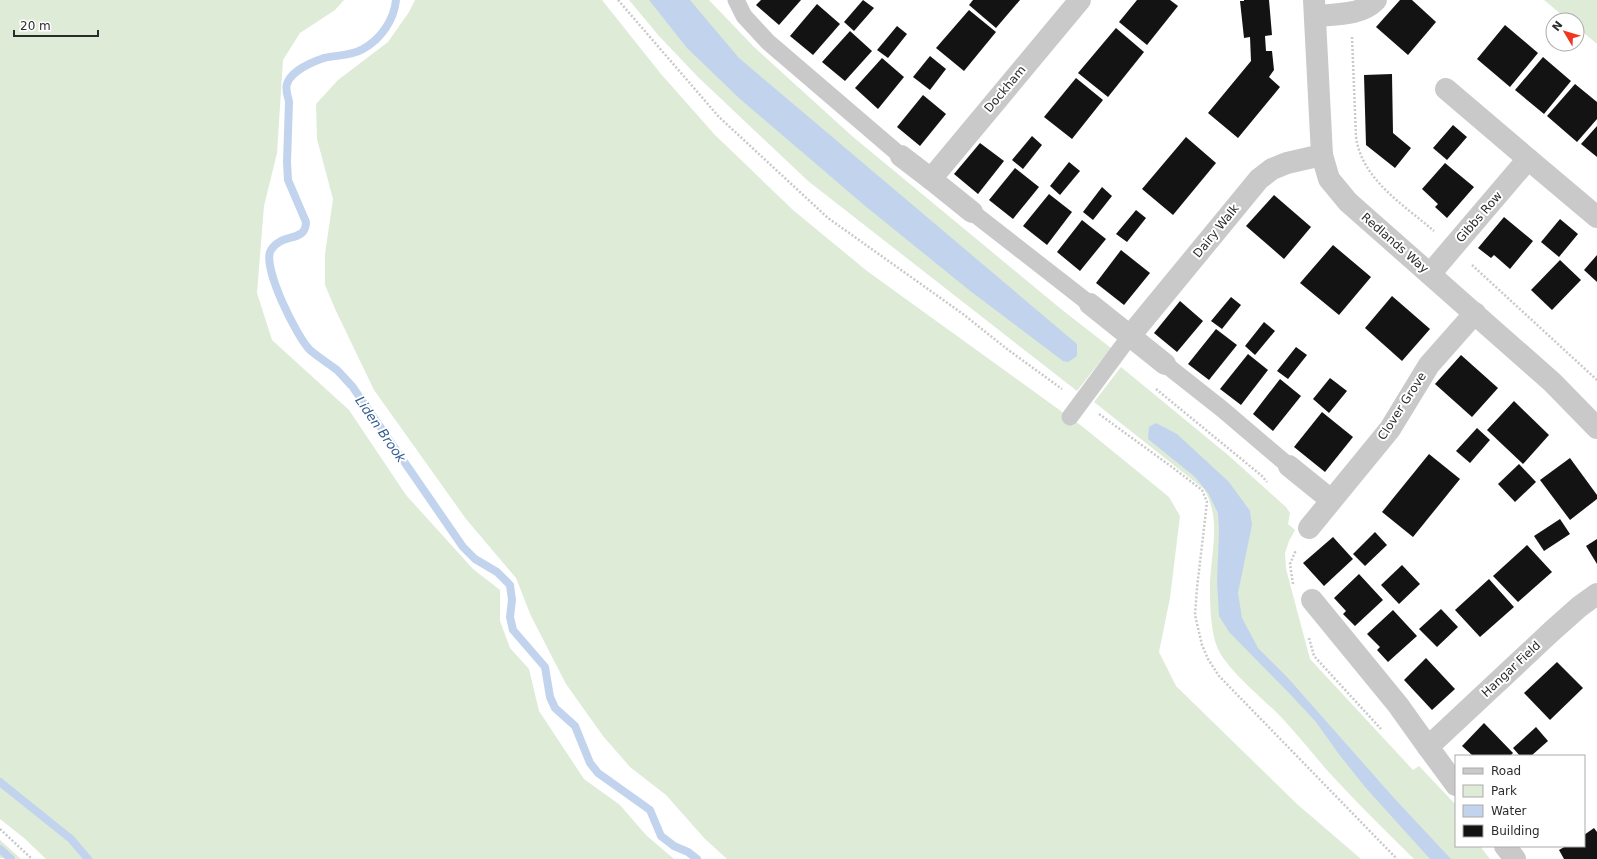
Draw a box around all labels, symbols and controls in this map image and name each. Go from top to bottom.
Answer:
scale bar [14,12,98,38]
north arrow [1545,12,1585,52]
text: 20 m [20,19,51,33]
text: N [1550,19,1565,34]
street label: Dockham [981,63,1029,115]
street label: Gibbs Row [1453,189,1505,245]
street label: Dairy Walk [1190,201,1242,260]
street label: Redlands Way [1359,210,1431,276]
street label: Clover Grove [1375,369,1429,443]
water label: Liden Brook [352,393,409,466]
street label: Hangar Field [1479,638,1543,700]
legend [1455,755,1585,847]
text: Road [1491,764,1521,778]
text: Park [1491,784,1517,798]
text: Water [1491,804,1527,818]
text: Building [1491,824,1540,838]

